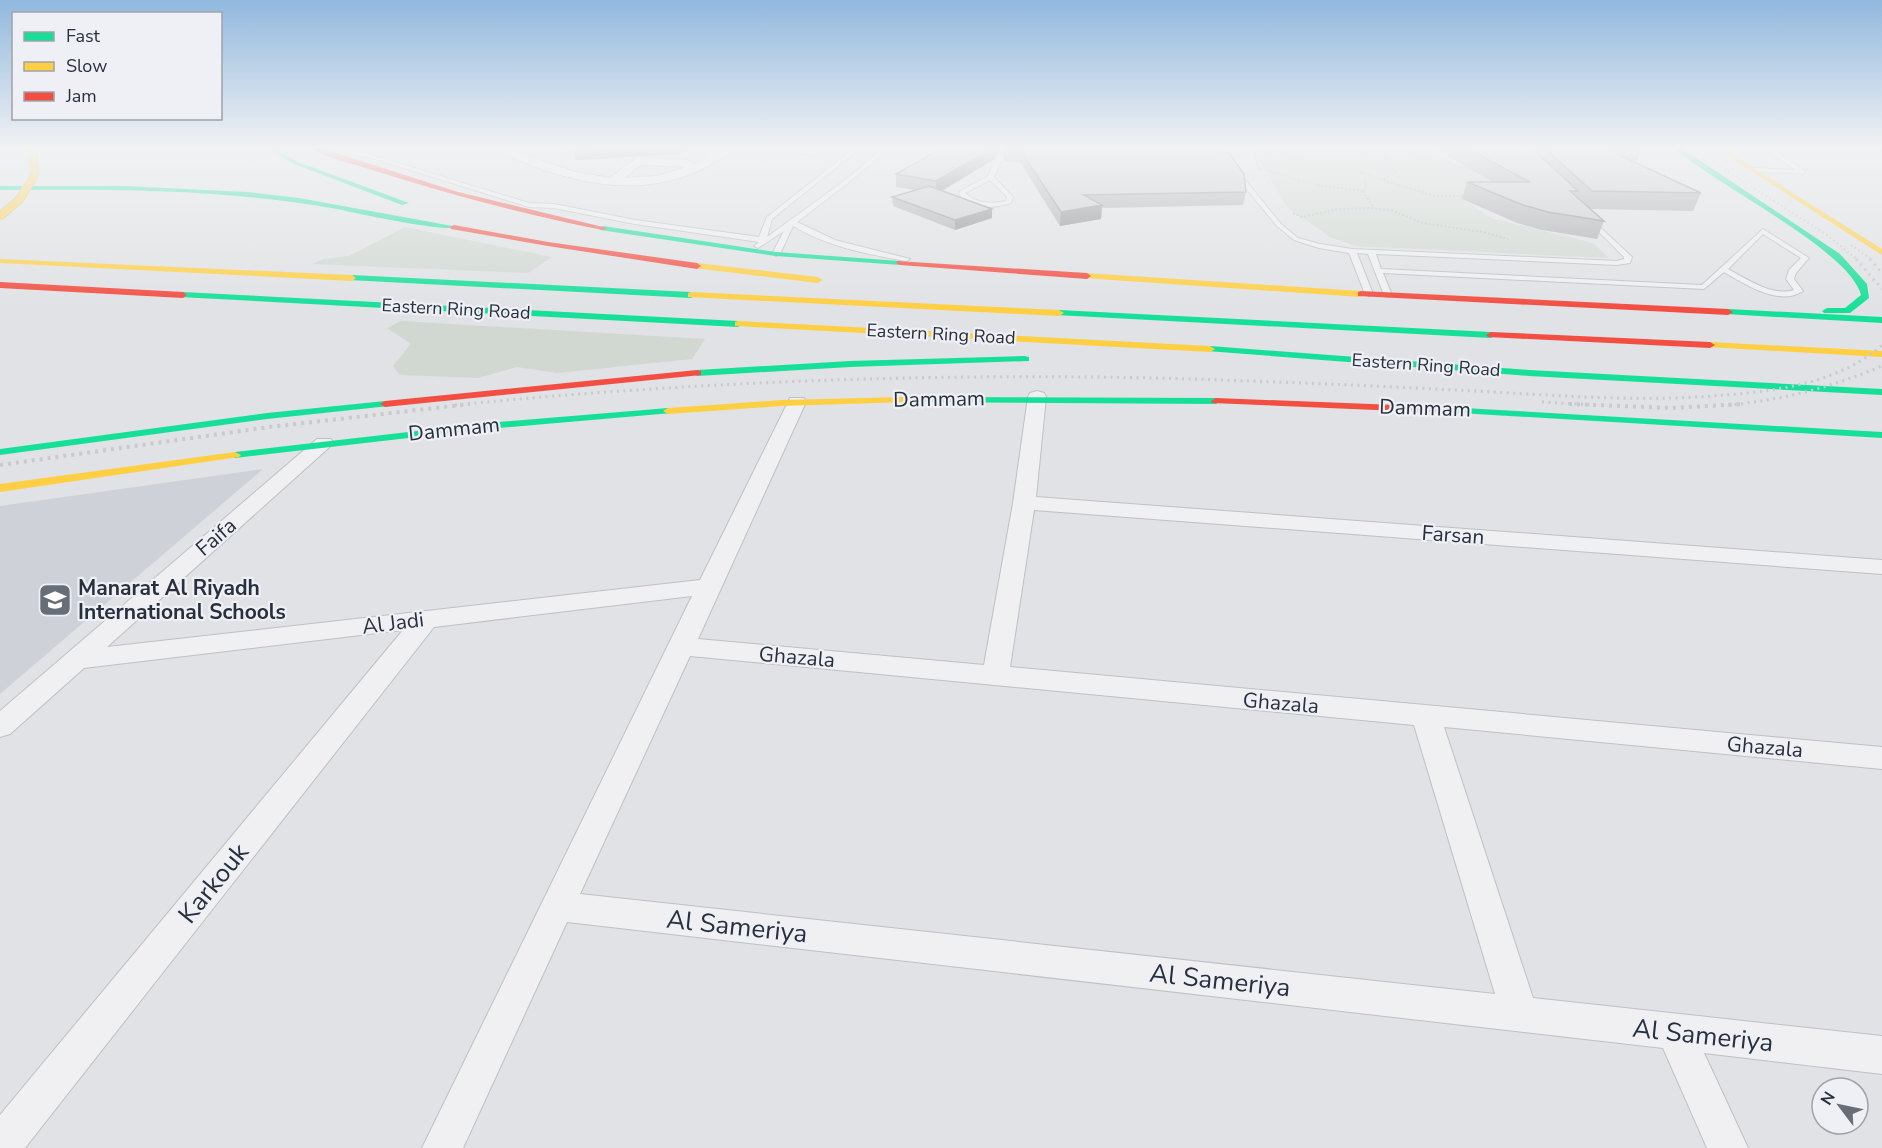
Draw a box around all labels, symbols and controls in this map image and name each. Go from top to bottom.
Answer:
legend [12,12,222,120]
text: Fast [66,24,101,48]
text: Slow [66,54,107,78]
text: Jam [65,84,97,108]
street label: Eastern Ring Road [381,293,531,325]
street label: Eastern Ring Road [866,318,1016,350]
street label: Eastern Ring Road [1351,348,1501,382]
street label: Dammam [893,384,985,414]
street label: Dammam [1379,392,1471,424]
street label: Dammam [407,410,501,448]
street label: Faifa [190,512,242,562]
street label: Farsan [1421,519,1485,551]
place label: Manarat Al Riyadh International Schools [78,574,286,626]
school or university icon: Manarat Al Riyadh International Schools [37,582,73,618]
street label: Al Jadi [361,605,425,641]
street label: Ghazala [758,640,836,674]
street label: Ghazala [1242,686,1320,720]
street label: Ghazala [1726,730,1804,764]
street label: Karkouk [170,835,257,931]
street label: Al Sameriya [665,902,809,951]
street label: Al Sameriya [1148,956,1292,1005]
street label: Al Sameriya [1631,1011,1775,1060]
north arrow [1810,1076,1870,1136]
text: N [1816,1088,1841,1109]

